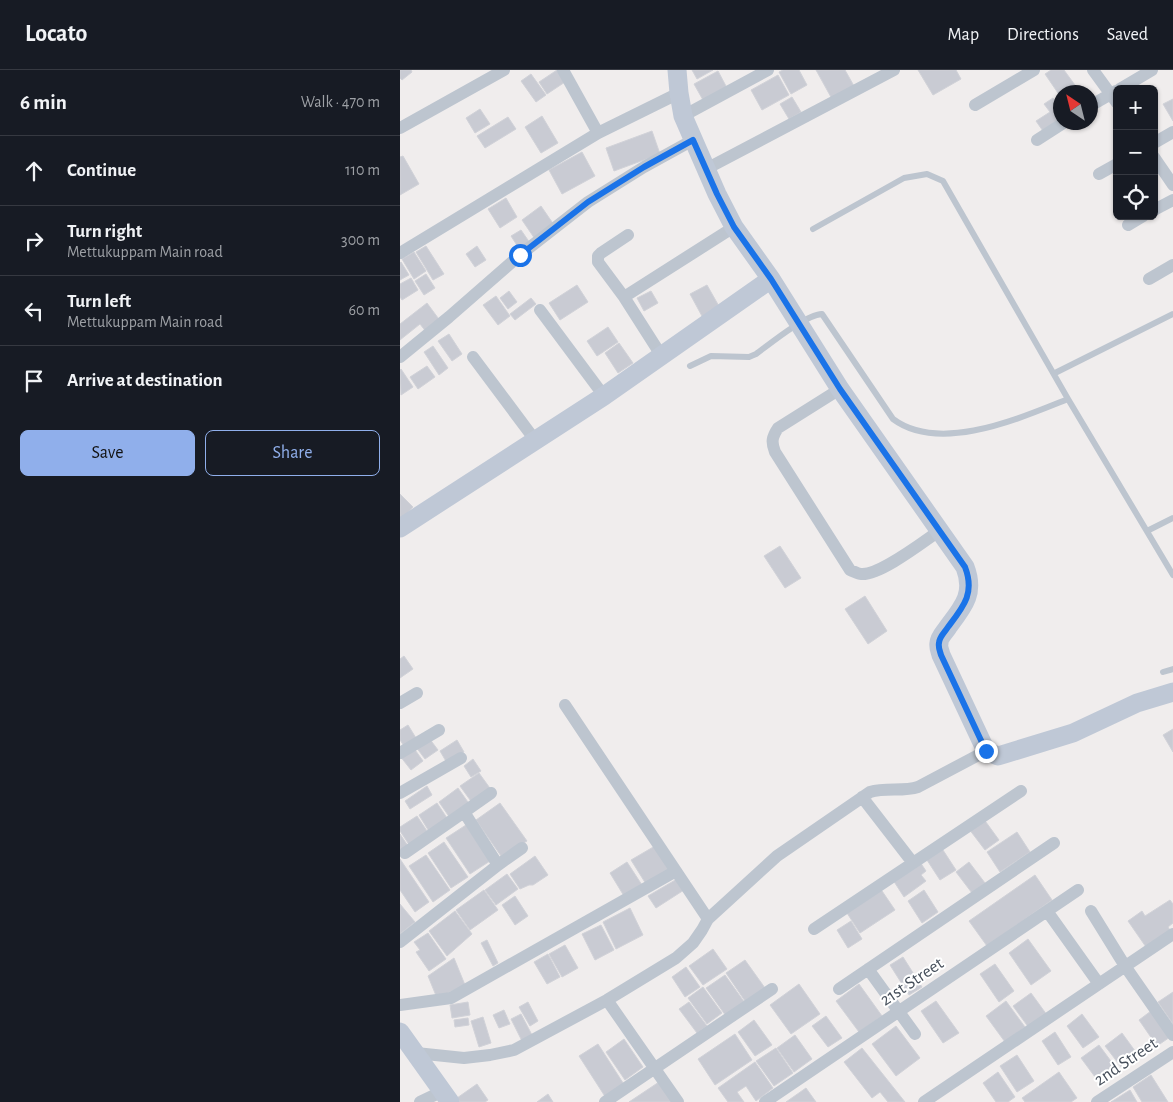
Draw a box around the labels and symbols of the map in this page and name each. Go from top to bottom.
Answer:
north arrow [1053,85,1098,130]
route start [509,244,532,267]
route end [975,740,998,763]
street label: 21st Street [877,954,947,1010]
street label: 2nd Street [1091,1034,1161,1090]

